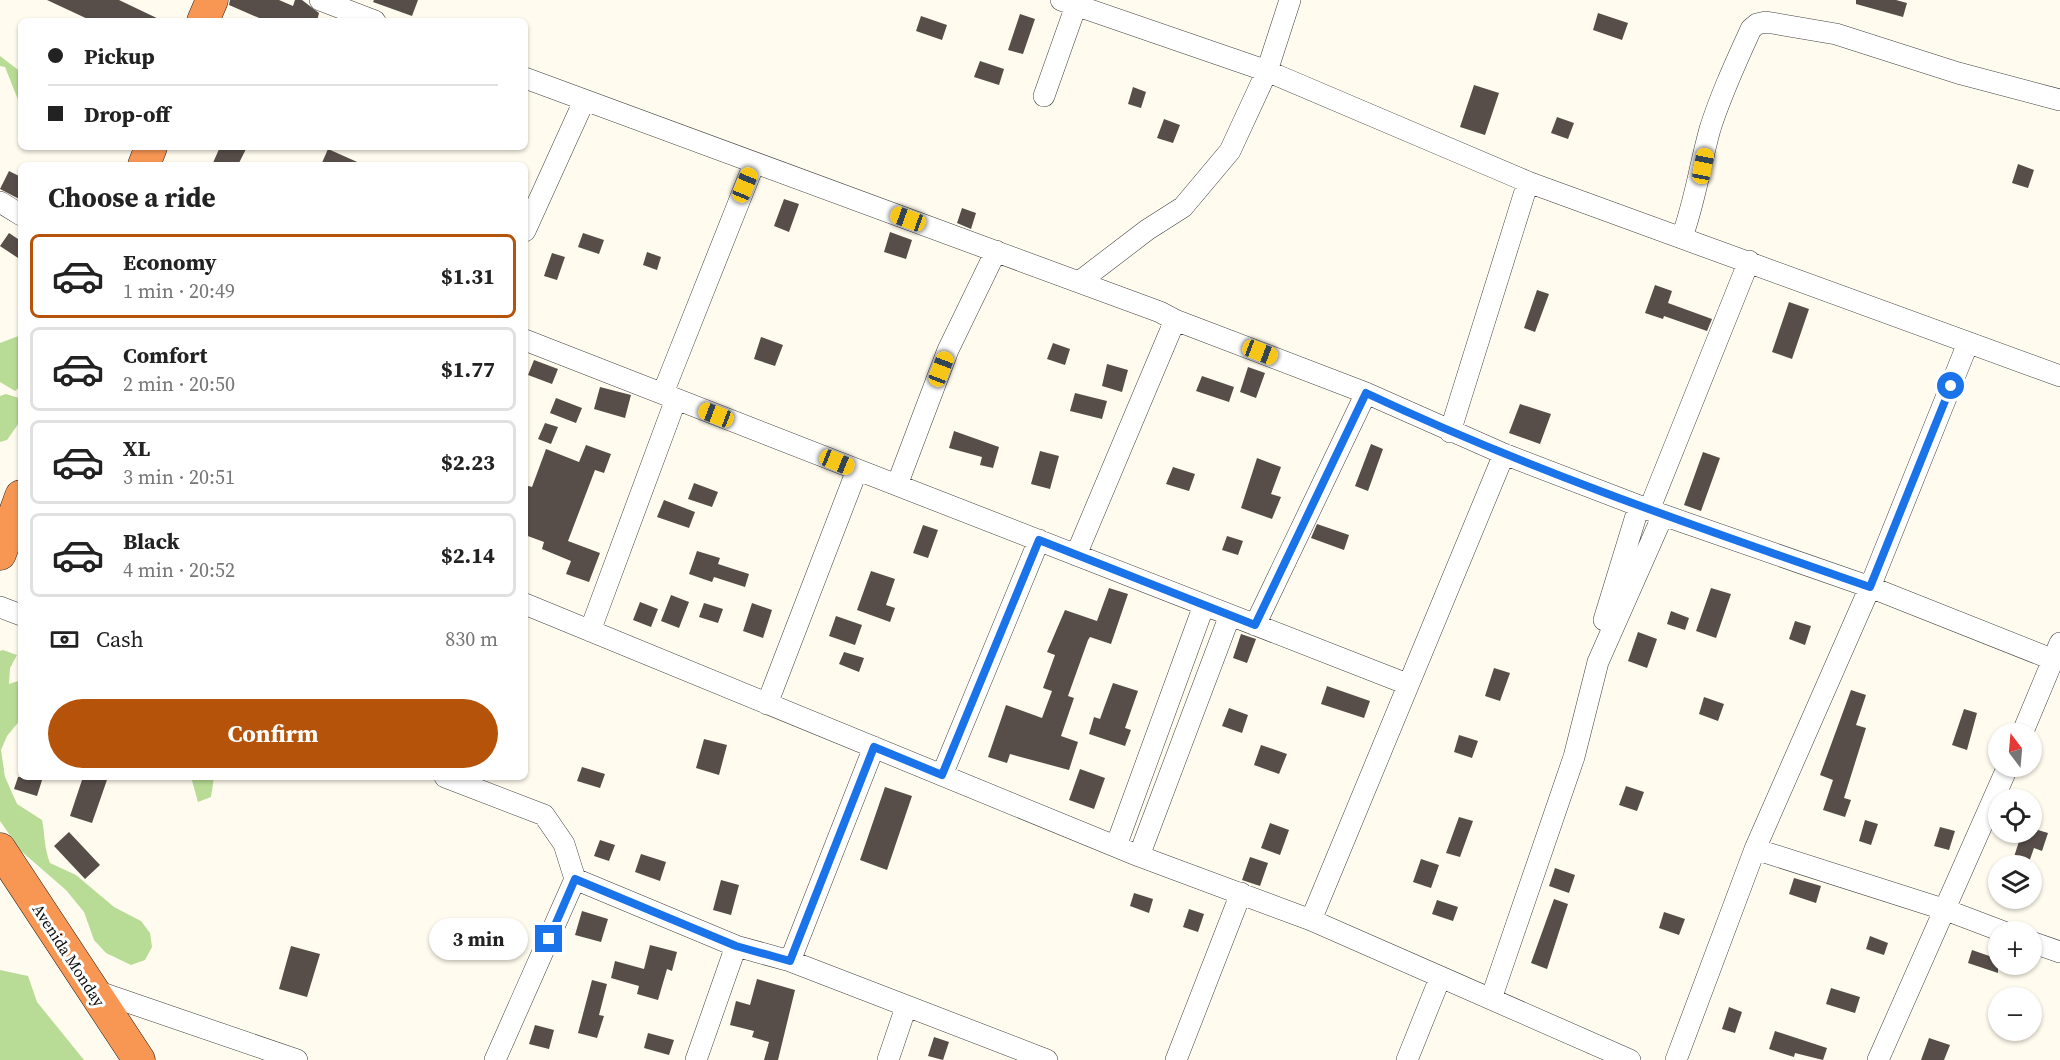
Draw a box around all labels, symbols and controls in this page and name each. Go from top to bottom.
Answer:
text: Pickup [84,41,155,71]
text: Drop-off [84,99,170,129]
car [1691,147,1715,185]
car [730,165,760,205]
text: Choose a ride [48,179,216,216]
car [888,204,928,234]
text: Economy [123,247,217,277]
icon: car [51,249,105,303]
text: $1.31 [441,261,495,291]
text: 1 min · 20:49 [123,277,235,305]
car [1240,337,1280,367]
text: Comfort [123,340,207,370]
icon: car [51,342,105,396]
car [926,349,956,389]
text: $1.77 [441,354,495,384]
text: 2 min · 20:50 [123,370,235,398]
route start [1937,372,1964,399]
car [696,400,736,430]
text: XL [123,433,150,463]
icon: car [51,435,105,489]
text: $2.23 [441,447,495,477]
car [817,447,857,477]
text: 3 min · 20:51 [123,463,235,491]
text: Black [123,526,180,556]
icon: car [51,528,105,582]
text: $2.14 [441,540,495,570]
text: 4 min · 20:52 [123,556,235,584]
icon: cash [48,623,81,656]
text: Cash [96,624,144,654]
text: 830 m [445,625,498,653]
button: Confirm [48,699,498,768]
north arrow [1988,723,2042,777]
map controls [1988,723,2042,1041]
button: locate [1988,789,2042,843]
button: layers [1988,855,2042,909]
street label: Avenida Monday [28,899,111,1011]
callout: 3 min [429,918,528,960]
button: + [1988,921,2042,975]
text: 3 min [453,925,504,953]
route end [535,925,562,952]
button: − [1988,987,2042,1041]

